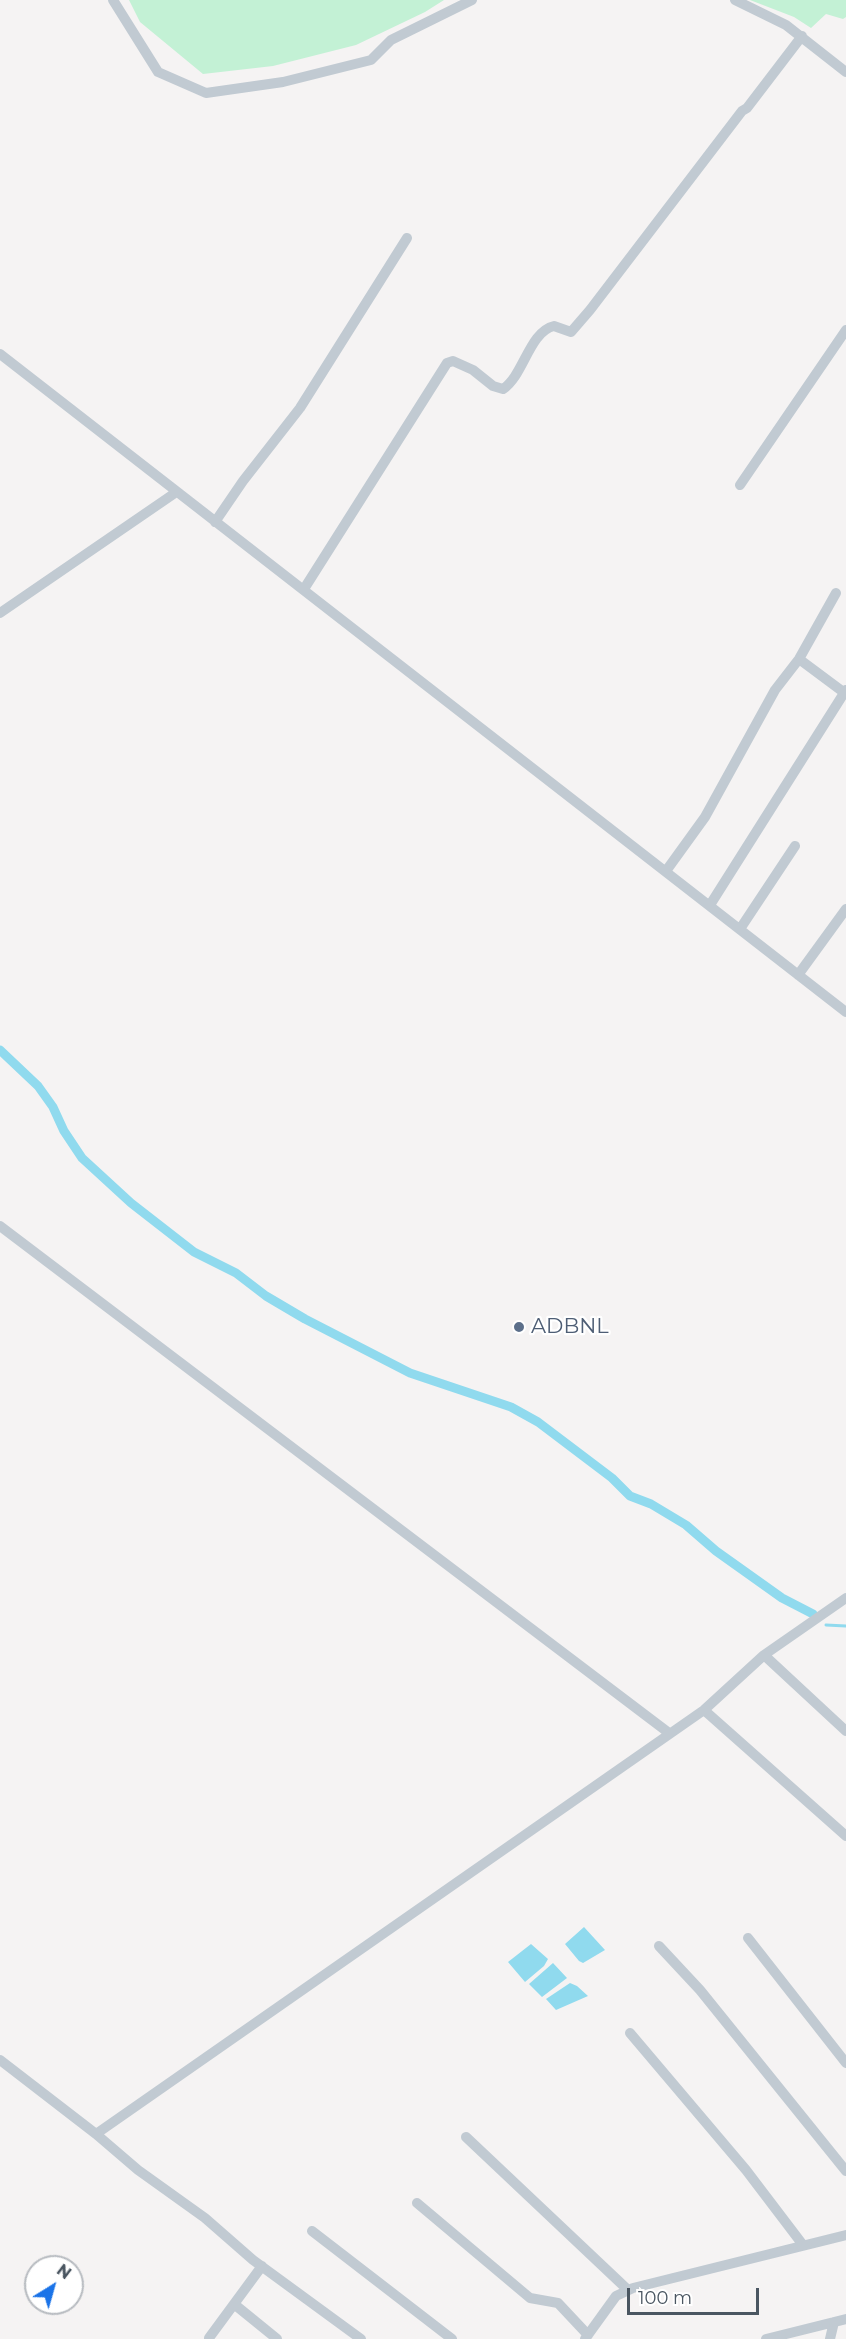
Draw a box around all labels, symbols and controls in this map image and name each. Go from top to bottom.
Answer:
place label: ADBNL [531,1314,609,1340]
marker: ADBNL [512,1320,526,1334]
north arrow [24,2255,84,2315]
text: N [53,2260,75,2283]
scale bar [630,2276,762,2314]
text: 100 m [638,2287,692,2309]

